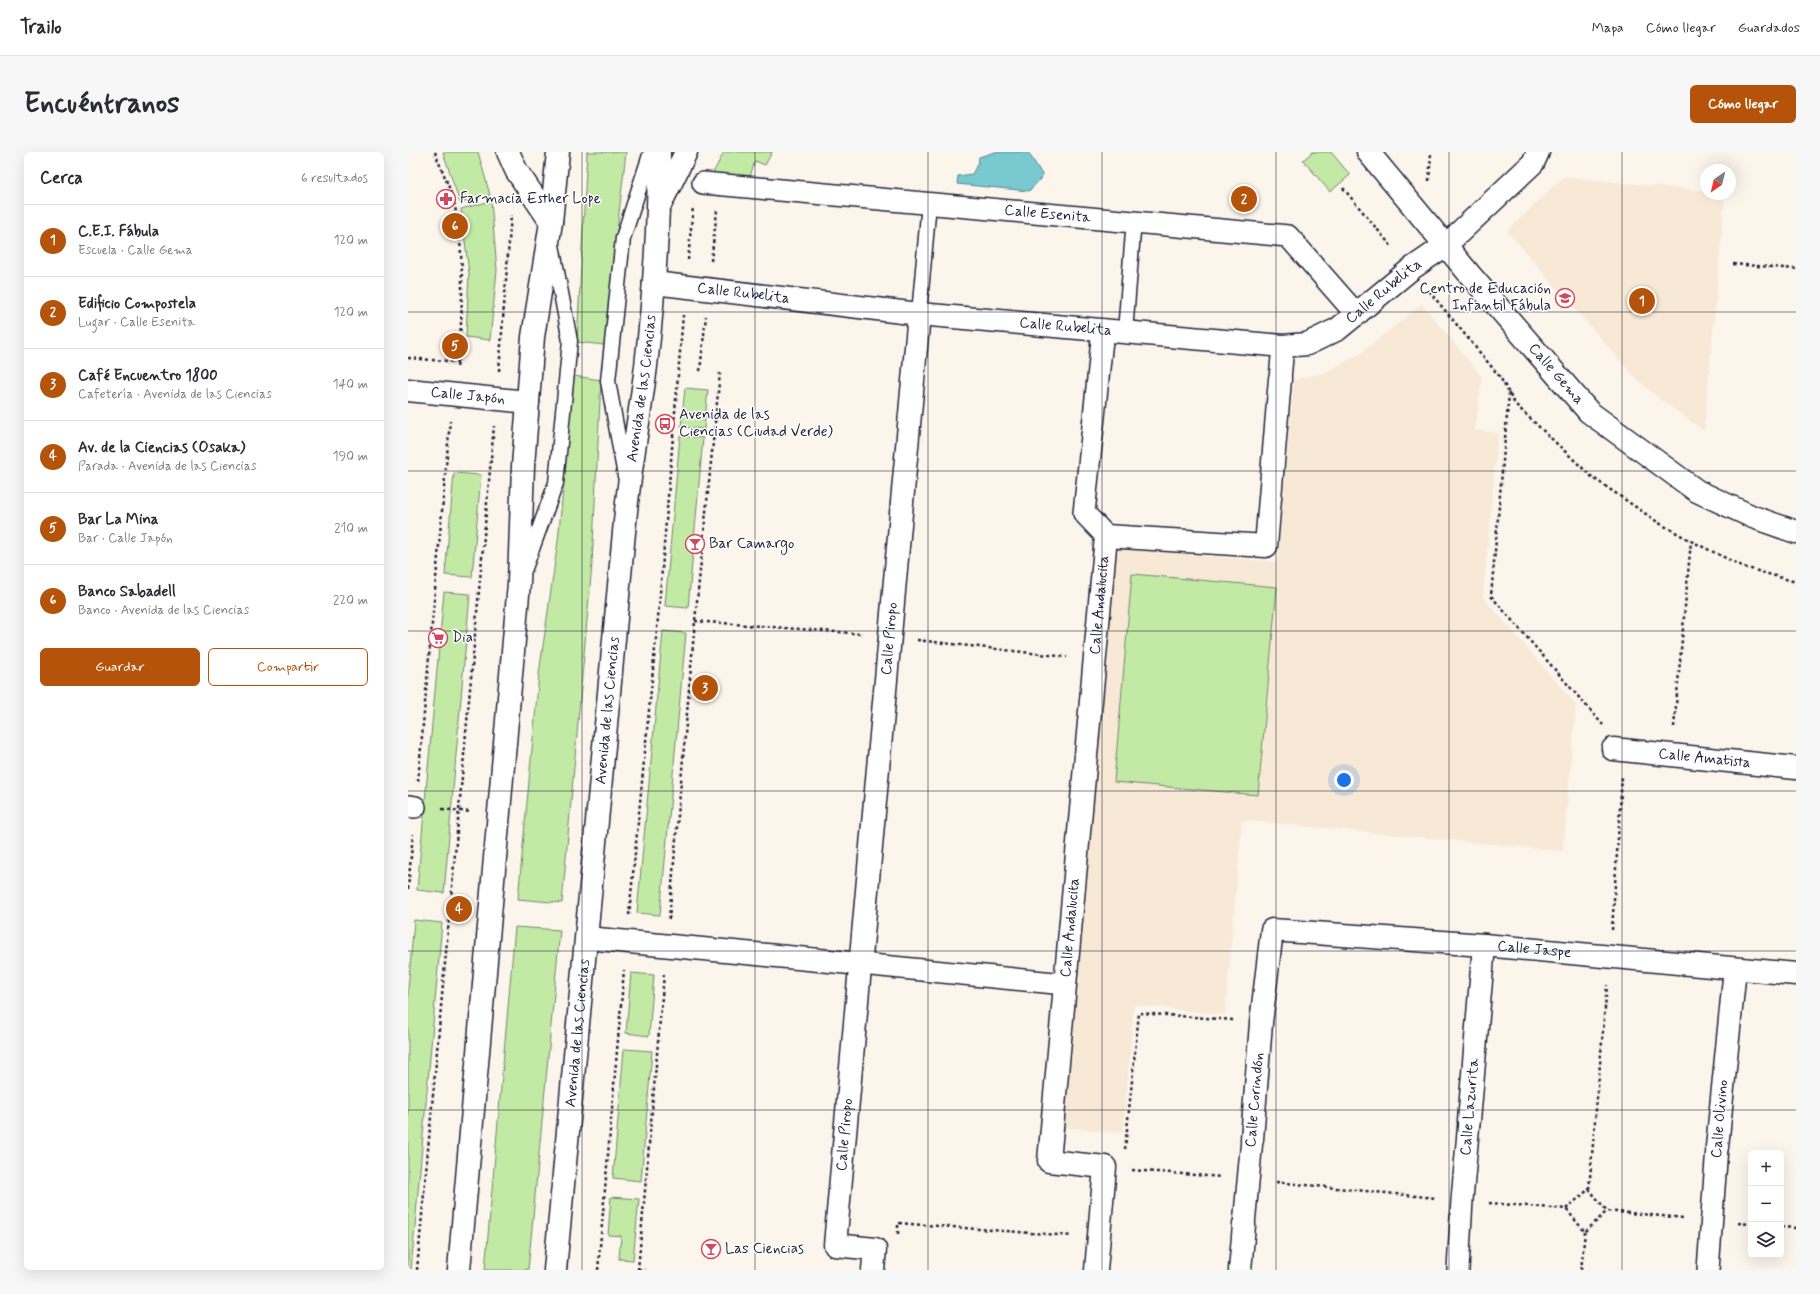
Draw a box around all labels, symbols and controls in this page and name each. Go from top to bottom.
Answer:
text: Trailo [20,15,62,40]
text: Mapa [1592,19,1624,37]
text: Cómo llegar [1646,19,1716,37]
text: Guardados [1738,19,1800,37]
button: Cómo llegar [1690,85,1796,123]
text: Encuéntranos [24,86,180,123]
north arrow [1700,164,1736,200]
text: Cerca [40,167,83,189]
text: 6 resultados [301,170,368,187]
pin: 2 [1231,184,1257,214]
pharmacy icon: Farmacia Esther Lope [435,188,457,210]
place label: Farmacia Esther Lope [460,189,601,209]
street label: Calle Esenita [1003,200,1093,228]
pin: 6 [442,211,468,241]
text: C.E.I. Fábula [78,222,159,242]
text: 1 [50,232,56,249]
text: 120 m [334,232,368,249]
text: Escuela · Calle Gema [78,242,192,259]
street label: Calle Rubelita [1342,254,1426,329]
street label: Calle Rubelita [696,278,791,309]
place label: Centro de Educación Infantil Fábula [1420,279,1551,316]
pin: 1 [1629,286,1655,316]
school or university icon: Centro de Educación Infantil Fábula [1554,287,1576,309]
text: Edificio Compostela [78,294,196,314]
text: 2 [50,304,56,321]
text: 120 m [334,304,368,321]
street label: Avenida de las Ciencias [622,313,661,463]
street label: Calle Rubelita [1018,313,1113,341]
text: Lugar · Calle Esenita [78,314,195,331]
pin: 5 [442,331,468,361]
street label: Calle Gema [1524,339,1588,409]
text: Café Encuentro 1800 [78,366,218,386]
text: 3 [50,376,56,393]
text: 140 m [333,376,368,393]
street label: Calle Japón [430,382,506,410]
text: Cafetería · Avenida de las Ciencias [78,386,272,403]
place label: Avenida de las Ciencias (Ciudad Verde) [679,405,834,442]
bus stop icon: Avenida de las Ciencias (Ciudad Verde) [654,413,676,435]
text: Av. de la Ciencias (Osaka) [78,438,245,458]
text: 4 [49,448,57,465]
text: 190 m [333,448,368,465]
text: Parada · Avenida de las Ciencias [78,458,257,475]
text: Bar La Mina [78,510,159,530]
text: 5 [49,520,57,537]
text: 210 m [334,520,368,537]
text: Bar · Calle Japón [78,530,173,547]
bar icon: Bar Camargo [684,533,706,555]
place label: Bar Camargo [709,534,794,555]
street label: Calle Andalucita [1085,554,1114,656]
text: Banco Sabadell [78,582,176,602]
text: 6 [50,592,56,609]
text: 220 m [333,592,368,609]
street label: Calle Piropo [876,601,903,676]
text: Banco · Avenida de las Ciencias [78,602,249,619]
supermarket icon: Dia [427,627,449,649]
place label: Dia [452,628,473,648]
street label: Avenida de las Ciencias [591,635,625,785]
button: Guardar [40,648,200,686]
button: Compartir [208,648,368,686]
pin: 3 [692,673,718,703]
street label: Calle Amatista [1657,744,1752,773]
your location [1334,770,1354,790]
street label: Calle Andalucita [1056,877,1085,978]
pin: 4 [446,894,472,924]
street label: Calle Jaspe [1496,936,1572,963]
street label: Avenida de las Ciencias [561,958,595,1108]
street label: Calle Corindón [1241,1052,1269,1148]
street label: Calle Lazurita [1456,1056,1484,1157]
street label: Calle Olivino [1707,1079,1733,1159]
street label: Calle Piropo [832,1097,858,1172]
map controls [1748,1150,1784,1258]
button: + [1748,1150,1784,1186]
button: − [1748,1186,1784,1222]
button: layers [1748,1222,1784,1258]
bar icon: Las Ciencias [700,1238,722,1260]
place label: Las Ciencias [725,1239,804,1259]

